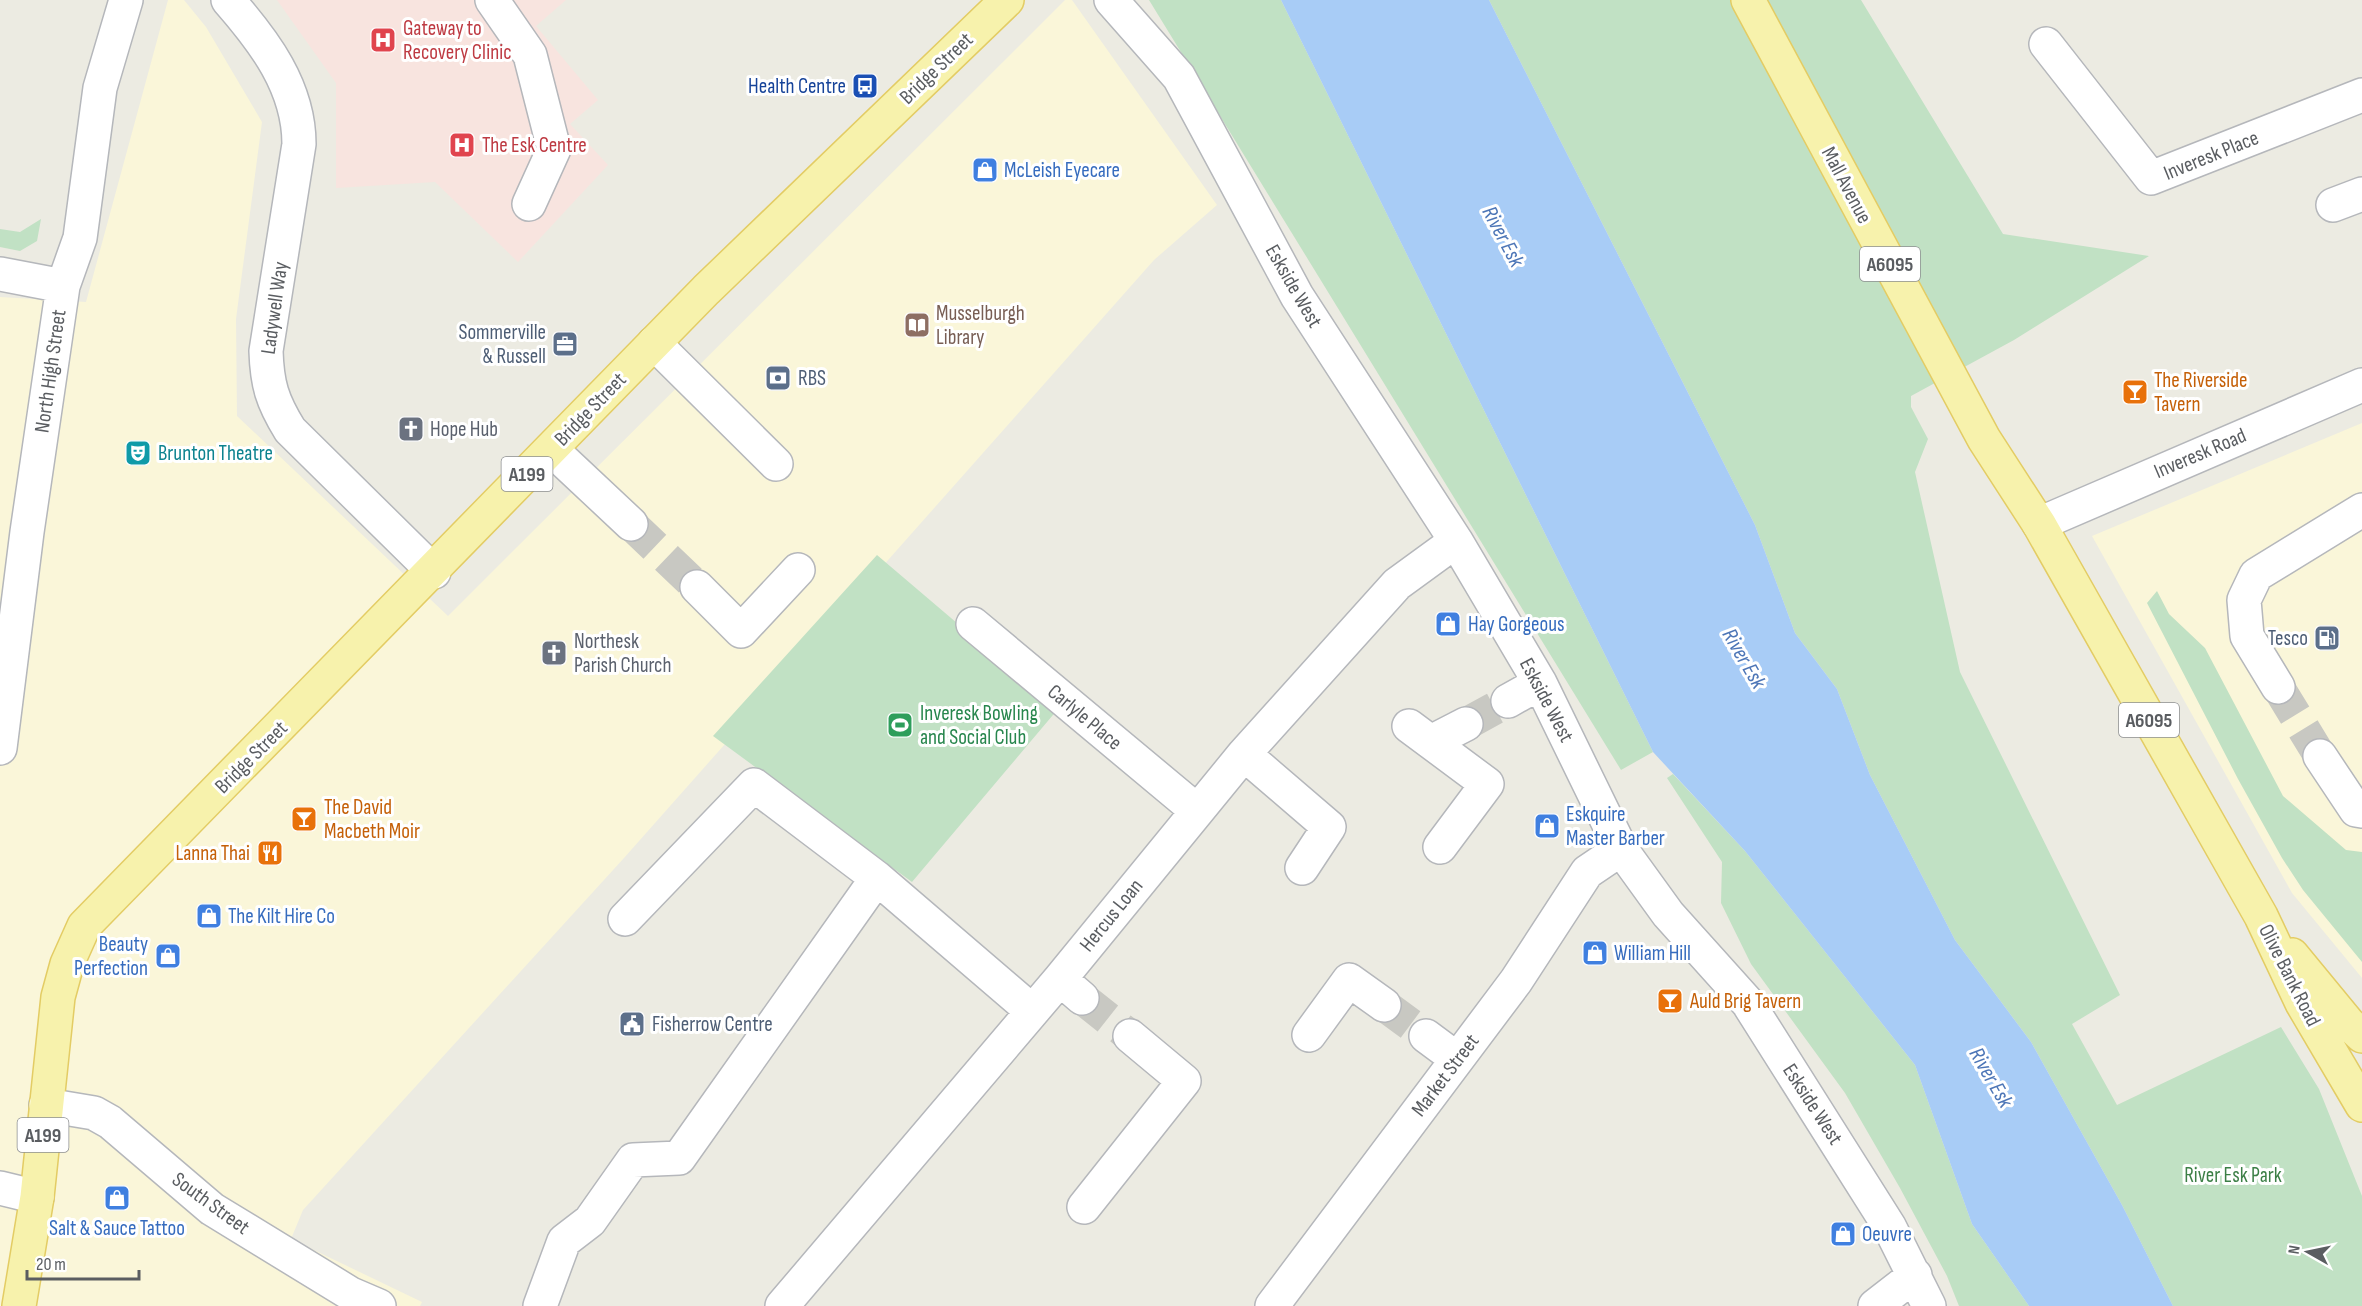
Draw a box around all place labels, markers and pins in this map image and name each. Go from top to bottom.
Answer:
place label: Gateway to Recovery Clinic [403,16,512,65]
hospital icon: Gateway to Recovery Clinic [368,25,398,55]
bus stop icon: Health Centre [850,71,880,101]
place label: Health Centre [748,74,846,99]
hospital icon: The Esk Centre [447,130,477,160]
place label: The Esk Centre [482,133,587,158]
shop icon: McLeish Eyecare [970,155,1000,185]
place label: McLeish Eyecare [1004,158,1120,183]
place label: Musselburgh Library [936,301,1025,350]
library icon: Musselburgh Library [902,310,932,340]
place label: Sommerville & Russell [458,320,546,369]
office icon: Sommerville & Russell [550,329,580,359]
bank icon: RBS [763,363,793,393]
place label: RBS [798,366,826,391]
place label: The Riverside Tavern [2154,368,2247,417]
bar icon: The Riverside Tavern [2120,377,2150,407]
church icon: Hope Hub [396,414,426,444]
place label: Hope Hub [430,417,498,442]
theatre icon: Brunton Theatre [123,438,153,468]
place label: Brunton Theatre [158,441,273,466]
shop icon: Hay Gorgeous [1433,609,1463,639]
place label: Hay Gorgeous [1468,612,1565,637]
fuel station icon: Tesco [2312,623,2342,653]
place label: Tesco [2268,626,2308,651]
place label: Northesk Parish Church [574,629,672,678]
church icon: Northesk Parish Church [539,638,569,668]
place label: Inveresk Bowling and Social Club [920,701,1038,750]
sports icon: Inveresk Bowling and Social Club [885,710,915,740]
place label: The David Macbeth Moir [324,795,420,844]
place label: Eskquire Master Barber [1566,802,1665,851]
bar icon: The David Macbeth Moir [289,804,319,834]
shop icon: Eskquire Master Barber [1532,811,1562,841]
restaurant icon: Lanna Thai [255,838,285,868]
place label: Lanna Thai [175,841,250,866]
shop icon: The Kilt Hire Co [194,901,224,931]
place label: The Kilt Hire Co [228,904,335,929]
place label: Beauty Perfection [74,932,148,981]
shop icon: William Hill [1580,938,1610,968]
shop icon: Beauty Perfection [153,941,183,971]
place label: William Hill [1614,941,1691,966]
bar icon: Auld Brig Tavern [1655,986,1685,1016]
place label: Auld Brig Tavern [1689,989,1801,1014]
public building icon: Fisherrow Centre [617,1009,647,1039]
place label: Fisherrow Centre [652,1012,773,1037]
shop icon: Salt & Sauce Tattoo [102,1183,132,1213]
place label: Salt & Sauce Tattoo [49,1216,185,1241]
shop icon: Oeuvre [1828,1219,1858,1249]
place label: Oeuvre [1862,1222,1912,1247]

